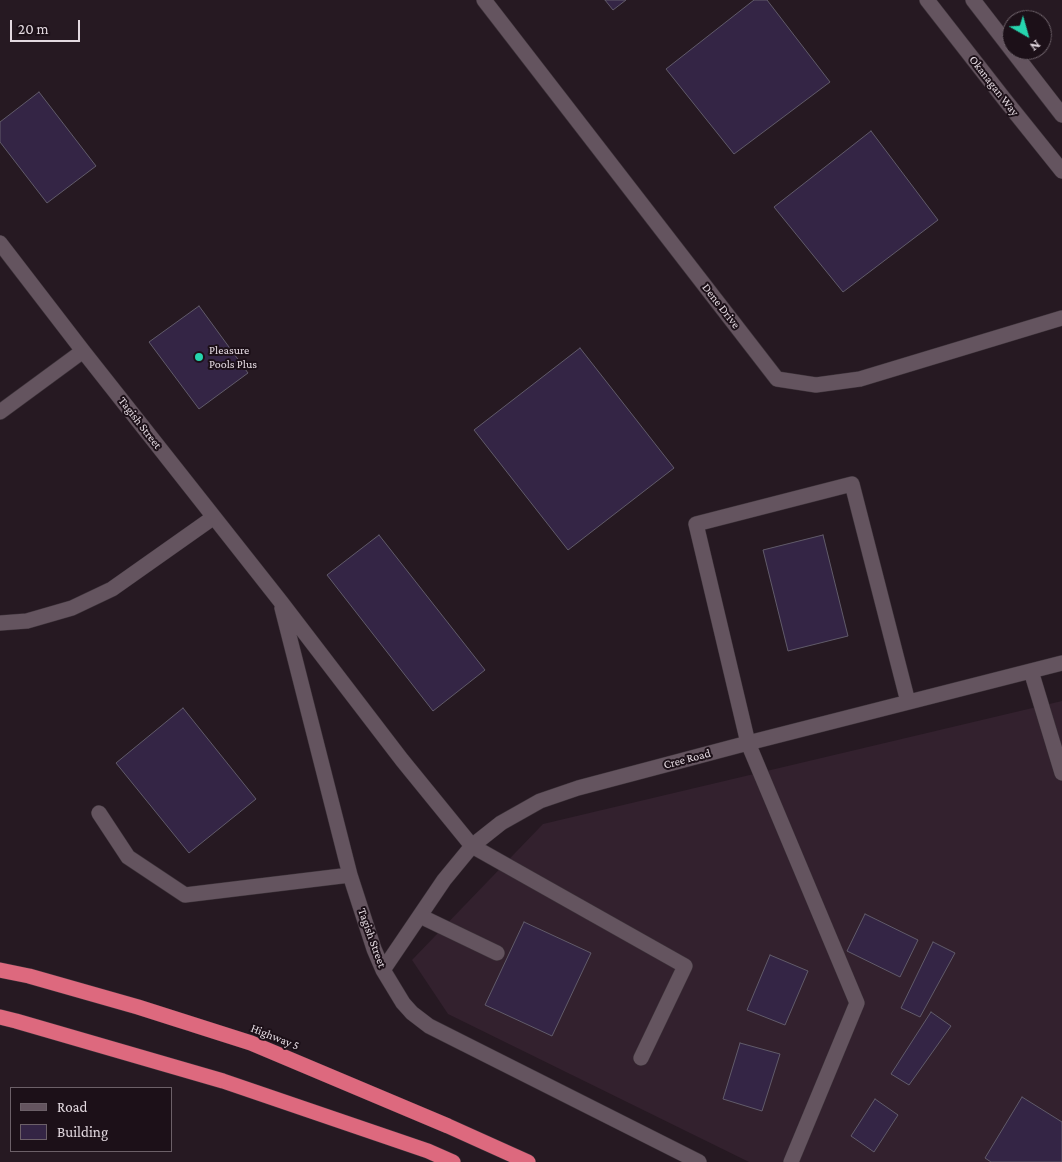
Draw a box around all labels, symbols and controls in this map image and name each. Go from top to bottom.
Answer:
scale bar [12,10,82,42]
north arrow [1002,10,1052,60]
text: 20 m [18,21,49,37]
text: N [1027,37,1044,55]
street label: Okanagan Way [966,53,1022,119]
street label: Dene Drive [699,281,743,331]
place label: Pleasure Pools Plus [209,343,257,371]
marker: Pleasure Pools Plus [193,351,205,363]
street label: Tagish Street [115,394,165,452]
street label: Cree Road [662,746,712,772]
street label: Tagish Street [355,906,389,970]
street label: Highway 5 [249,1021,301,1053]
legend [10,1087,172,1152]
text: Road [57,1099,87,1115]
text: Building [57,1124,108,1140]

